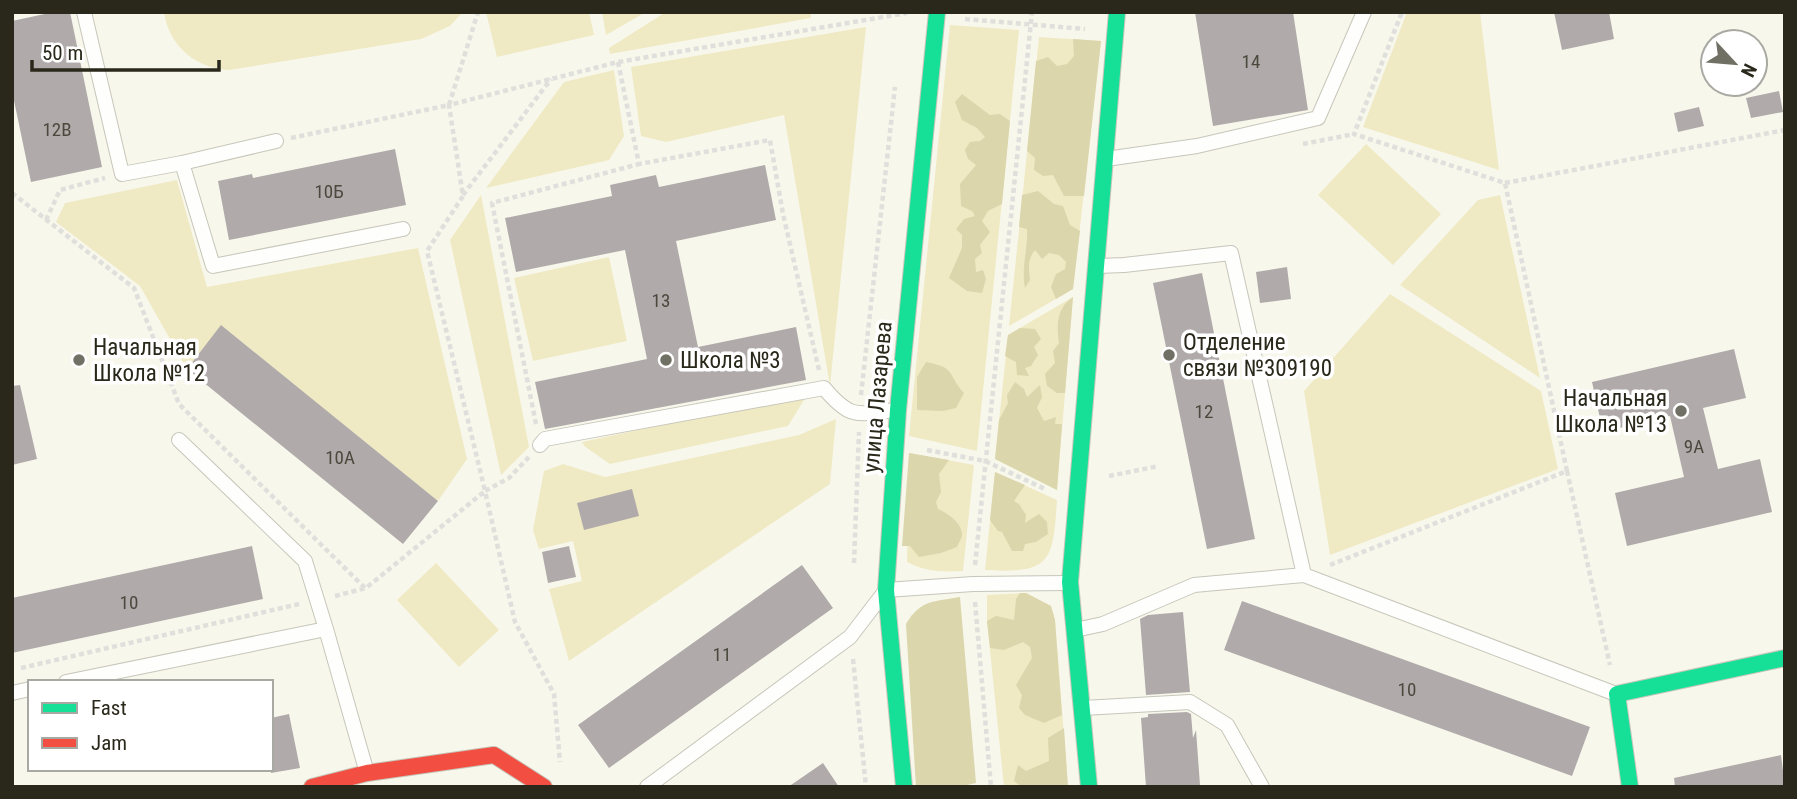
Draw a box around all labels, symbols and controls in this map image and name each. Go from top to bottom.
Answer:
scale bar [32,28,219,72]
north arrow [1699,28,1769,98]
text: 50 m [42,41,83,65]
house number: 14 [1242,50,1260,73]
text: N [1736,60,1762,81]
house number: 12В [42,118,72,141]
house number: 10Б [314,180,344,203]
house number: 13 [652,289,670,312]
street label: улица Лазарева [857,320,898,474]
place label: Отделение связи №309190 [1183,329,1332,382]
place label: Начальная Школа №12 [93,334,205,387]
place label: Школа №3 [680,347,781,374]
marker: Отделение связи №309190 [1161,347,1177,363]
marker: Начальная Школа №12 [71,352,87,368]
marker: Школа №3 [658,352,674,368]
place label: Начальная Школа №13 [1555,385,1667,438]
house number: 12 [1195,400,1213,423]
marker: Начальная Школа №13 [1673,403,1689,419]
house number: 9А [1684,435,1704,458]
house number: 10А [325,446,355,469]
house number: 10 [120,591,138,614]
house number: 11 [713,643,731,666]
house number: 10 [1398,678,1416,701]
legend [28,680,273,771]
text: Fast [91,696,127,720]
text: Jam [91,731,127,755]

